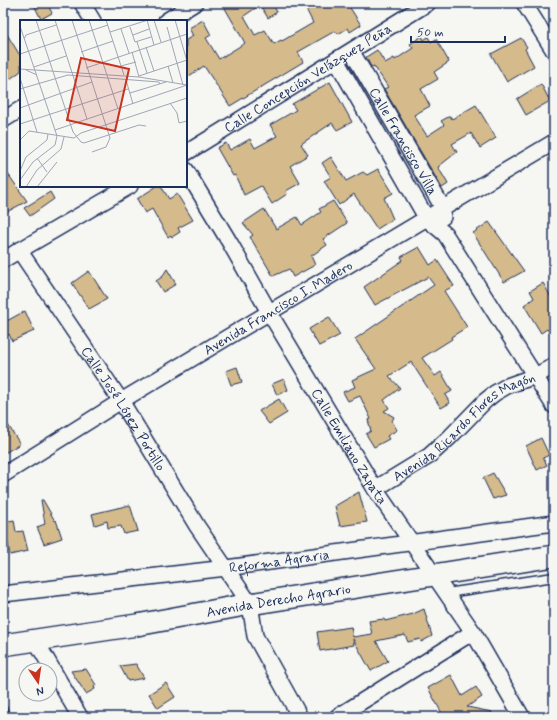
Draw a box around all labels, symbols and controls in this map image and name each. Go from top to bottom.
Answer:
scale bar [411,18,505,44]
inset map [20,20,187,187]
street label: Calle Concepción Velázquez Peña [221,20,395,137]
text: 50 m [417,25,444,41]
street label: Calle Francisco Villa [365,84,441,199]
street label: Avenida Francisco I. Madero [201,257,356,360]
street label: Calle José López Portillo [77,343,169,474]
street label: Avenida Ricardo Flores Magón [390,369,538,486]
street label: Calle Emiliano Zapata [307,385,391,508]
street label: Reforma Agraria [228,546,331,578]
street label: Avenida Derecho Agrario [205,580,352,622]
north arrow [18,662,58,702]
text: N [35,683,45,698]

